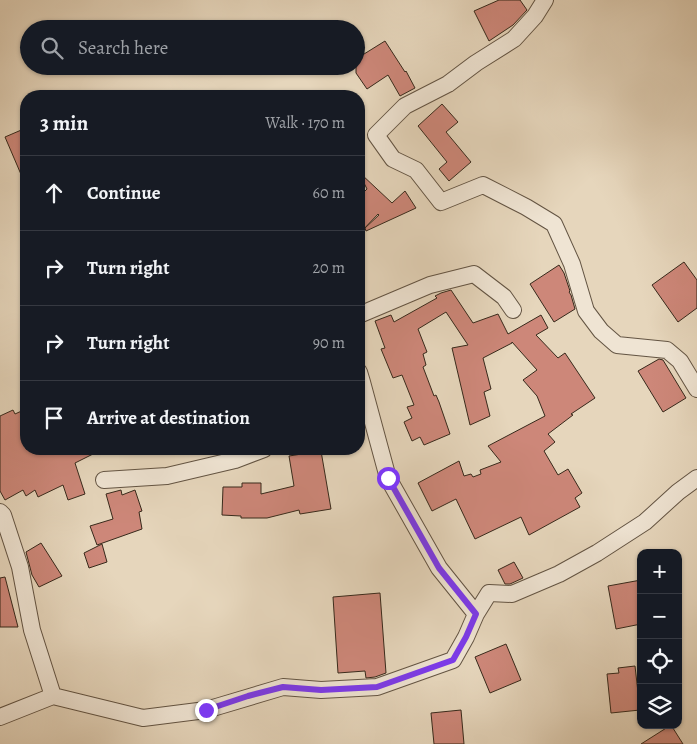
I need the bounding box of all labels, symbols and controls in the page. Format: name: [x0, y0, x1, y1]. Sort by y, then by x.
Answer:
search box: [20, 20, 365, 75]
icon: search: [38, 34, 66, 62]
text: Search here: [78, 35, 168, 61]
text: 3 min: [40, 109, 88, 137]
text: Walk · 170 m: [265, 112, 345, 134]
icon: ahead: [40, 179, 68, 207]
text: Continue: [87, 180, 161, 206]
text: 60 m: [313, 182, 345, 204]
icon: right: [40, 254, 68, 282]
text: Turn right: [87, 255, 169, 281]
text: 20 m: [312, 257, 345, 279]
icon: right: [40, 329, 68, 357]
text: Turn right: [87, 330, 169, 356]
text: 90 m: [313, 332, 345, 354]
icon: arrive: [40, 404, 68, 432]
text: Arrive at destination: [87, 405, 250, 431]
route start: [377, 467, 400, 490]
map controls: [637, 549, 682, 729]
button: +: [637, 549, 682, 594]
button: −: [637, 594, 682, 639]
button: locate: [637, 639, 682, 684]
button: layers: [637, 684, 682, 729]
route end: [195, 699, 218, 722]

